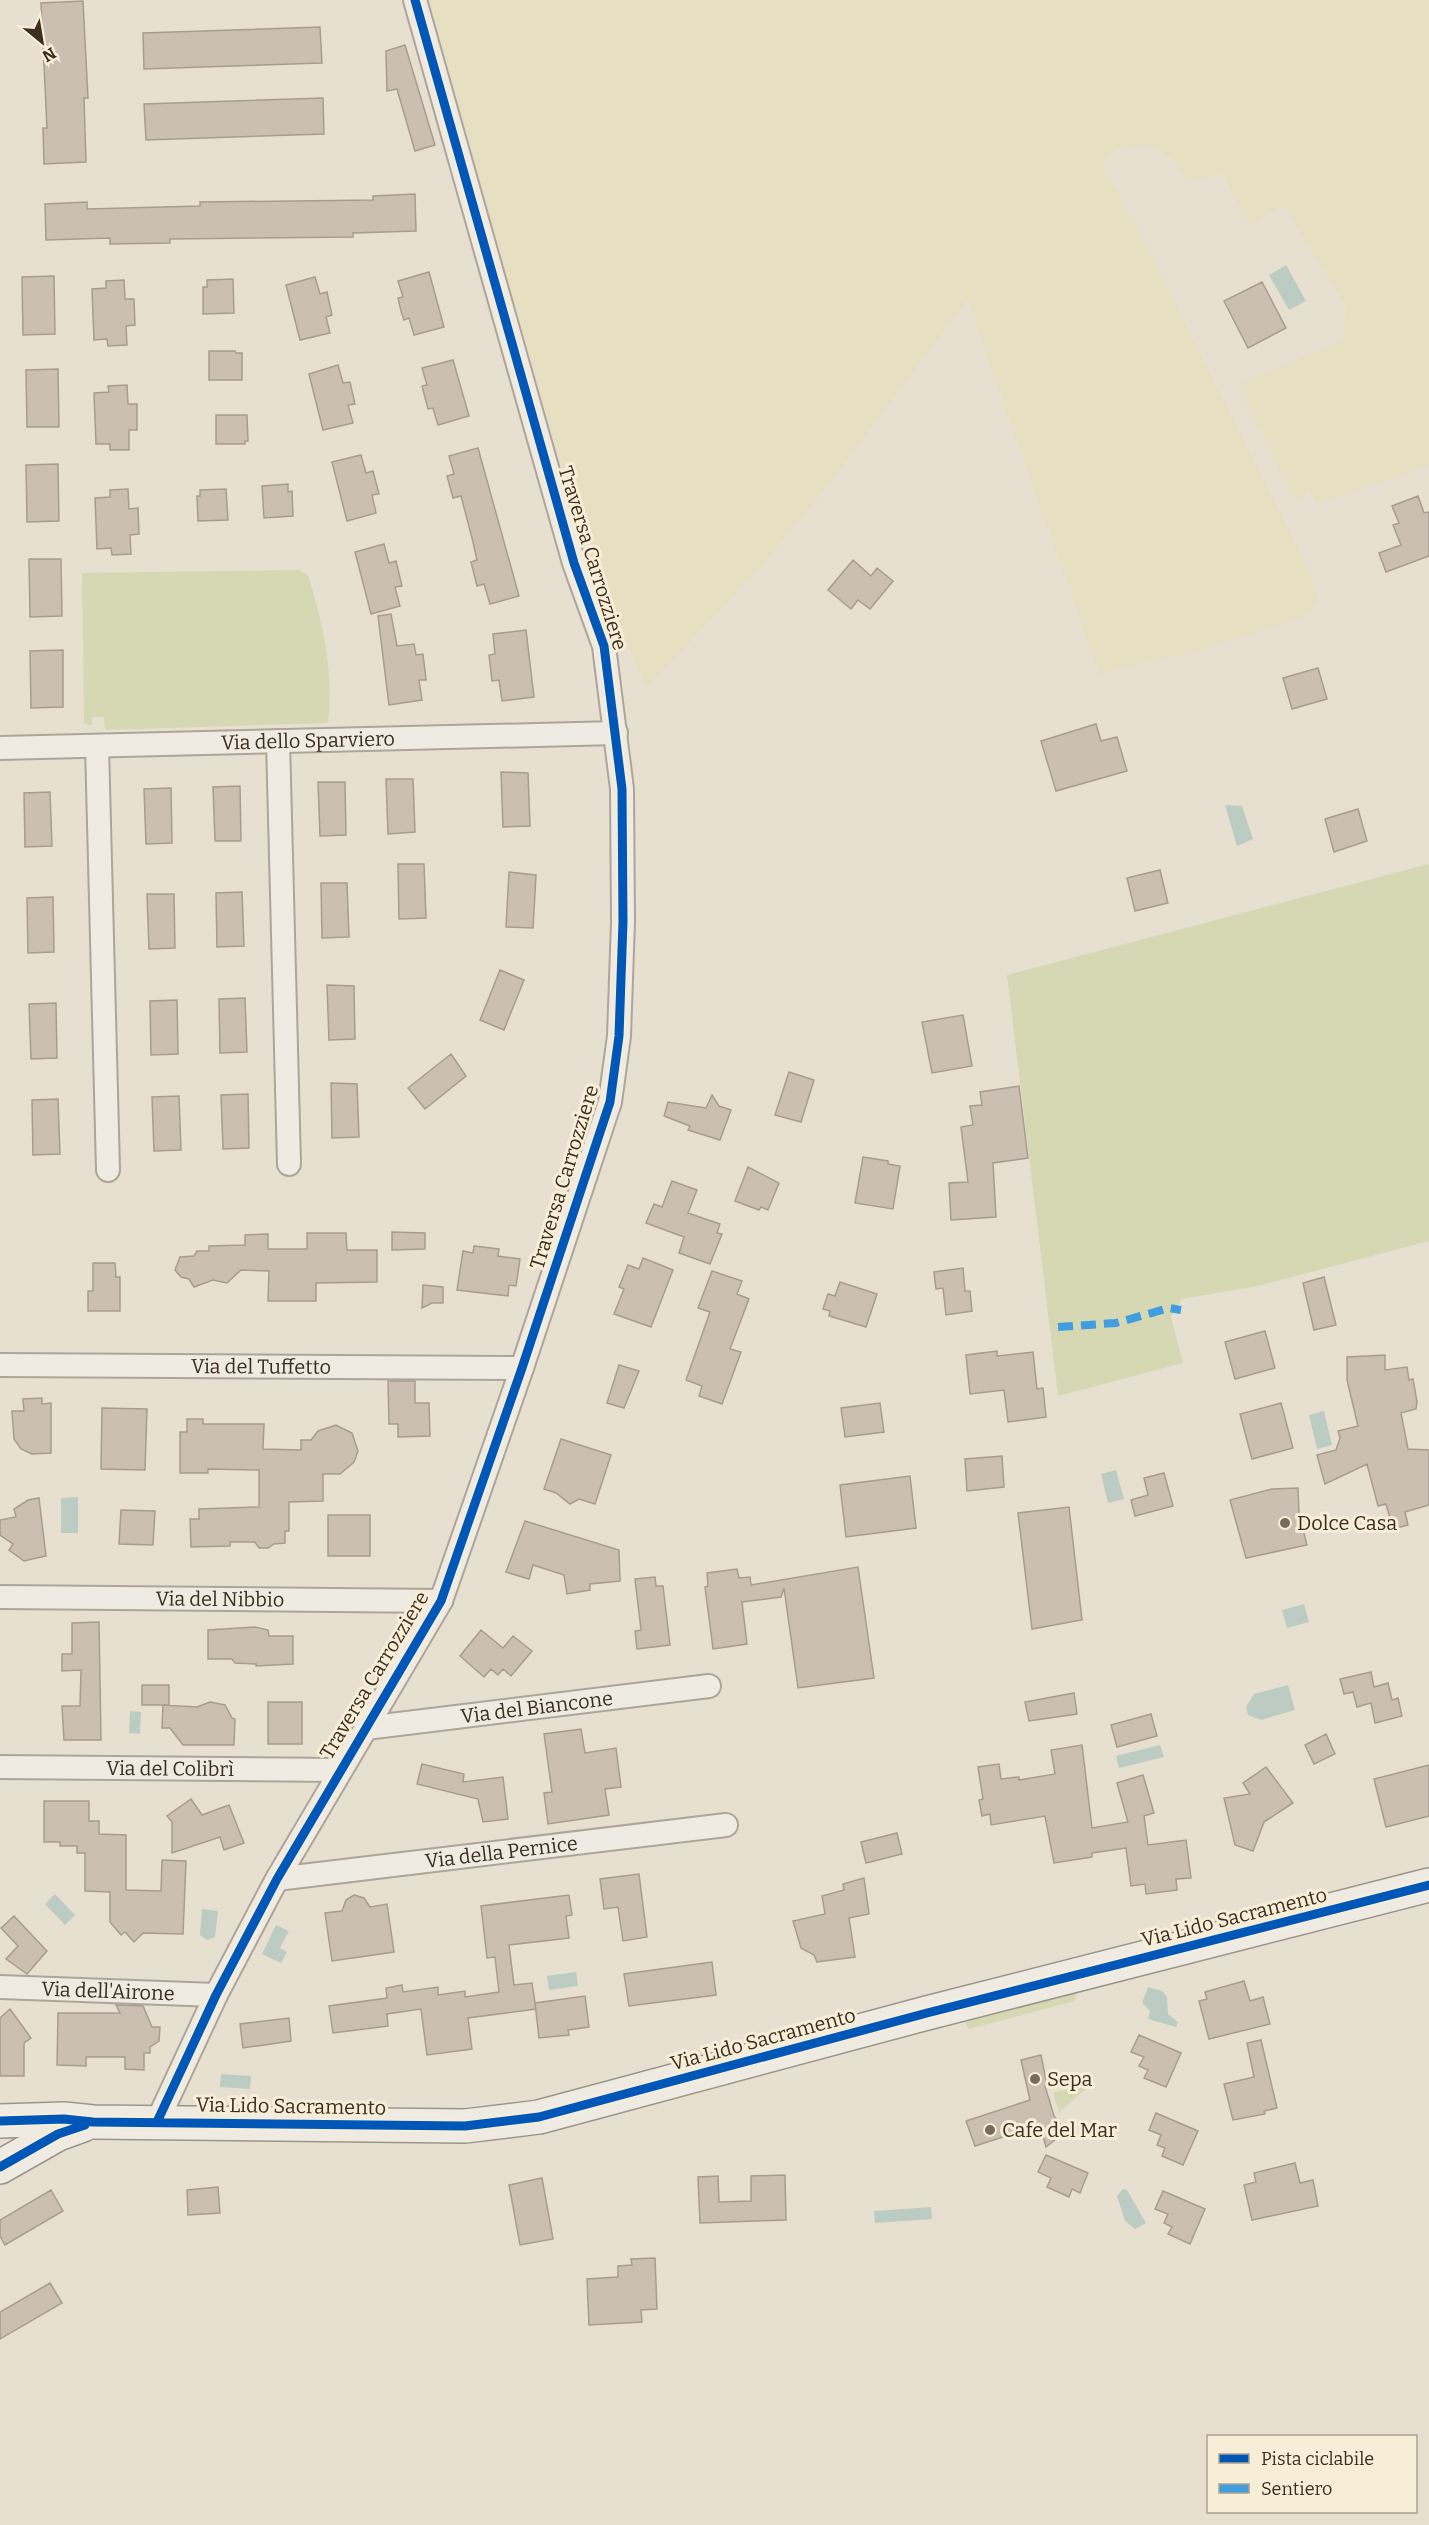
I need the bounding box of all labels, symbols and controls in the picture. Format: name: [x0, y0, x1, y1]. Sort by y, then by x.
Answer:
north arrow: [12, 12, 72, 72]
text: N: [39, 43, 59, 66]
street label: Traversa Carrozziere: [554, 463, 632, 653]
street label: Via dello Sparviero: [221, 726, 395, 755]
street label: Traversa Carrozziere: [525, 1082, 603, 1272]
street label: Via del Tuffetto: [191, 1354, 331, 1379]
place label: Dolce Casa: [1297, 1511, 1397, 1535]
marker: Dolce Casa: [1278, 1516, 1292, 1530]
street label: Via del Nibbio: [156, 1586, 284, 1612]
street label: Traversa Carrozziere: [314, 1587, 434, 1763]
street label: Via del Biancone: [459, 1686, 614, 1728]
street label: Via del Colibrì: [106, 1756, 234, 1781]
street label: Via della Pernice: [424, 1831, 579, 1873]
street label: Via Lido Sacramento: [1139, 1882, 1329, 1952]
street label: Via dell'Airone: [41, 1977, 175, 2005]
street label: Via Lido Sacramento: [668, 2003, 858, 2075]
place label: Sepa: [1047, 2067, 1093, 2091]
marker: Sepa: [1028, 2072, 1042, 2086]
street label: Via Lido Sacramento: [196, 2092, 386, 2120]
place label: Cafe del Mar: [1002, 2118, 1117, 2142]
marker: Cafe del Mar: [983, 2123, 997, 2137]
legend: [1207, 2435, 1417, 2513]
text: Pista ciclabile: [1261, 2448, 1374, 2470]
text: Sentiero: [1261, 2478, 1332, 2500]

